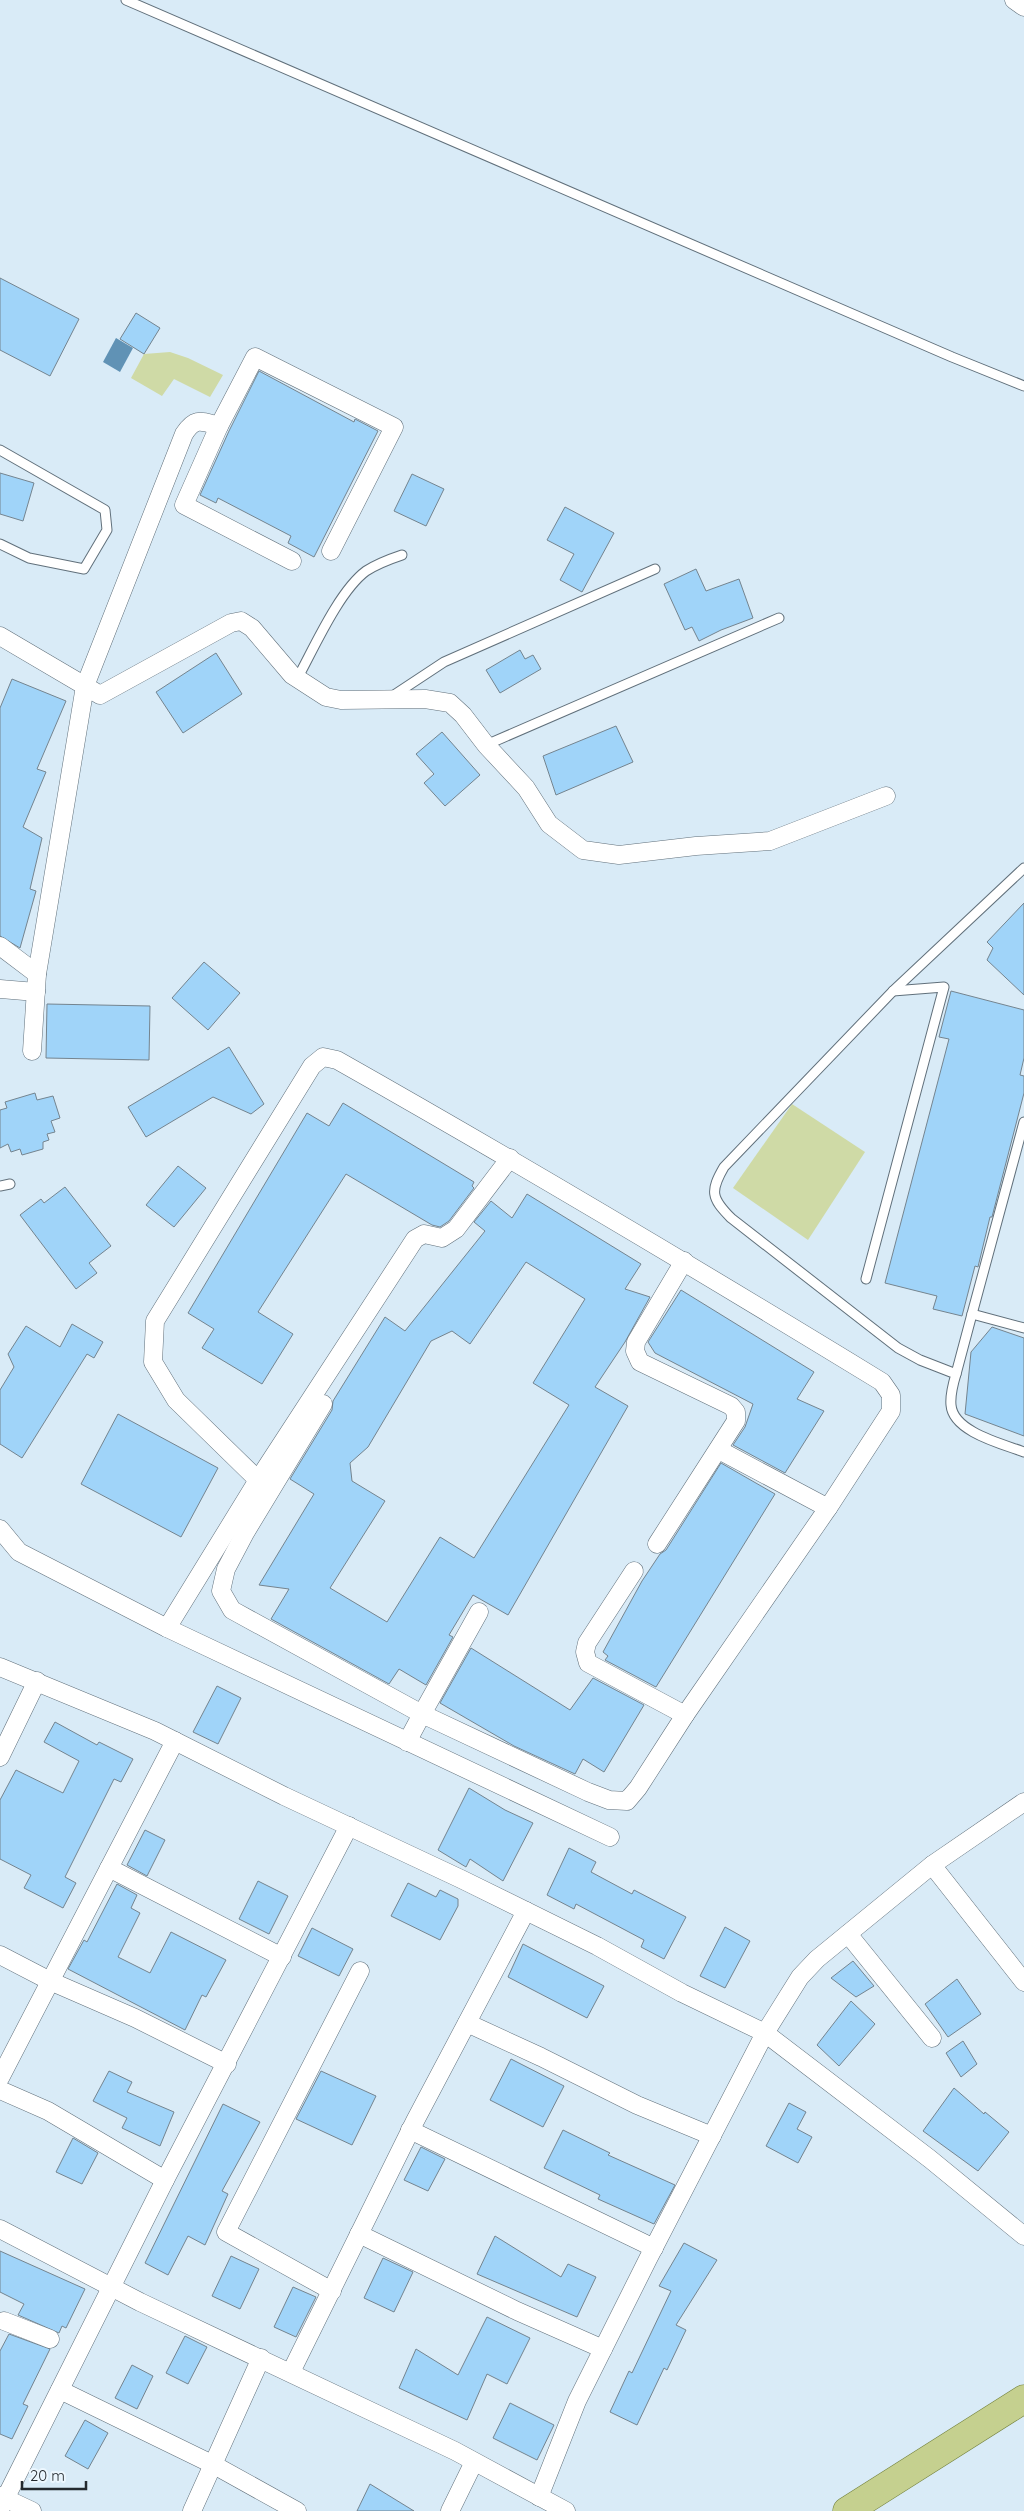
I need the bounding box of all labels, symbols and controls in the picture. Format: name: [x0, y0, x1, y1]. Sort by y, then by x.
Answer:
scale bar: [22, 2458, 86, 2490]
text: 20 m: [30, 2466, 65, 2485]

